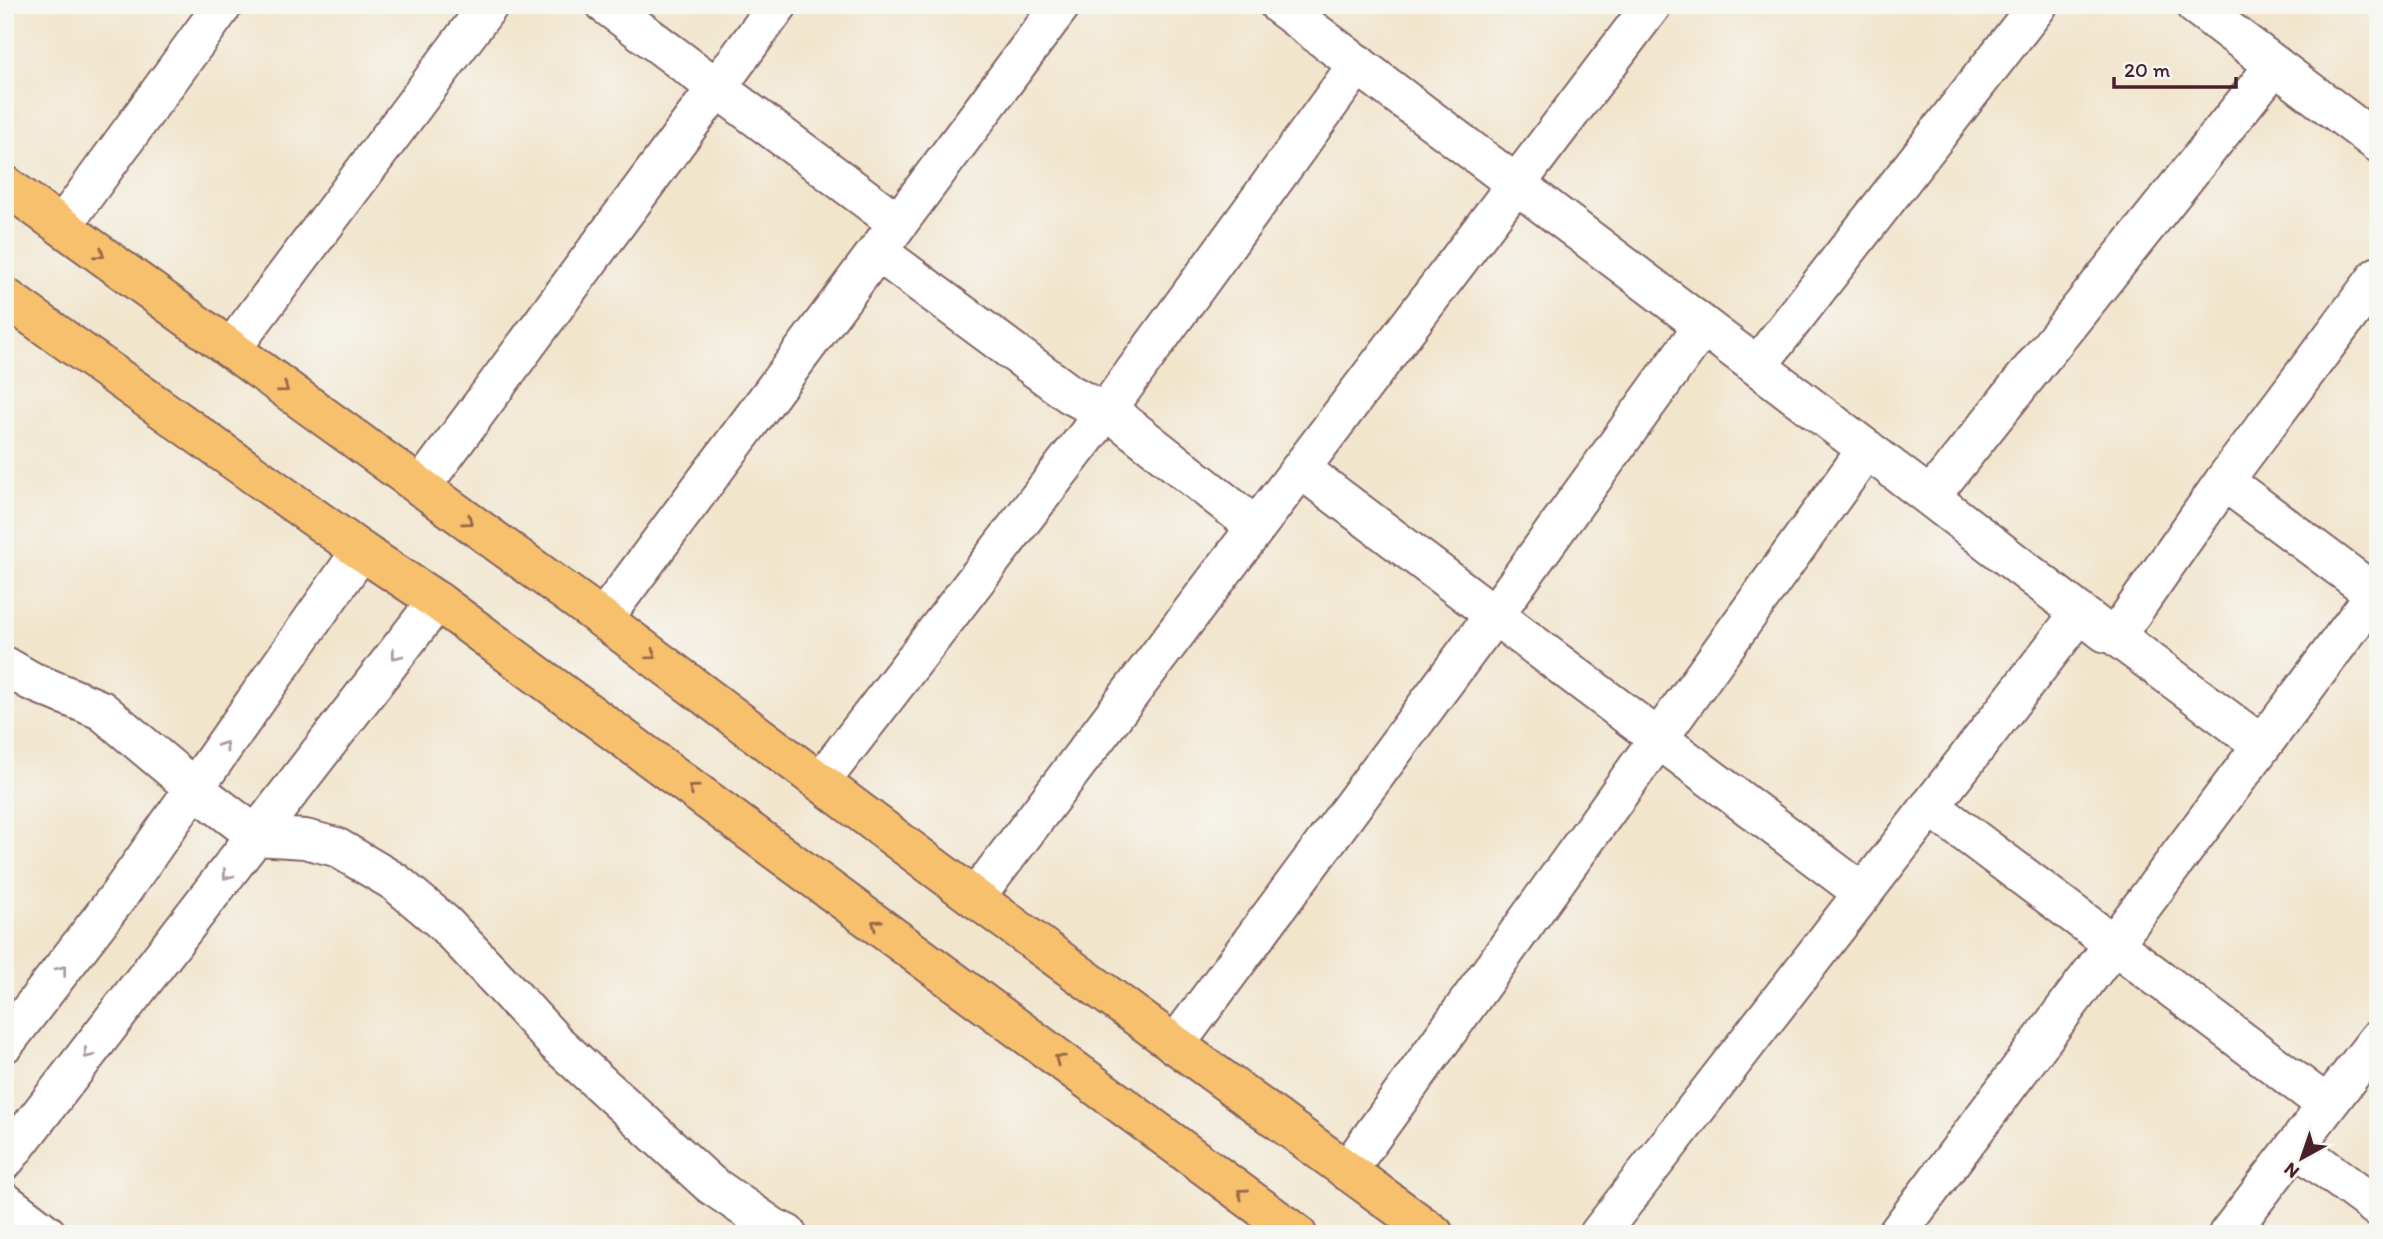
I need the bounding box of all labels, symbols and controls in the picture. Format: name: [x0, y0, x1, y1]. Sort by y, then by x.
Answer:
scale bar: [2114, 46, 2236, 90]
text: 20 m: [2124, 57, 2171, 82]
one-way arrow: [92, 245, 105, 258]
one-way arrow: [276, 379, 289, 392]
one-way arrow: [460, 513, 473, 525]
one-way arrow: [644, 647, 657, 659]
one-way arrow: [391, 648, 404, 660]
one-way arrow: [216, 741, 228, 754]
one-way arrow: [688, 785, 700, 797]
one-way arrow: [223, 867, 236, 879]
one-way arrow: [871, 920, 884, 932]
one-way arrow: [53, 965, 66, 978]
one-way arrow: [83, 1047, 96, 1059]
one-way arrow: [1054, 1054, 1067, 1067]
north arrow: [2268, 1124, 2338, 1194]
text: N: [2279, 1158, 2304, 1184]
one-way arrow: [1238, 1189, 1250, 1202]

